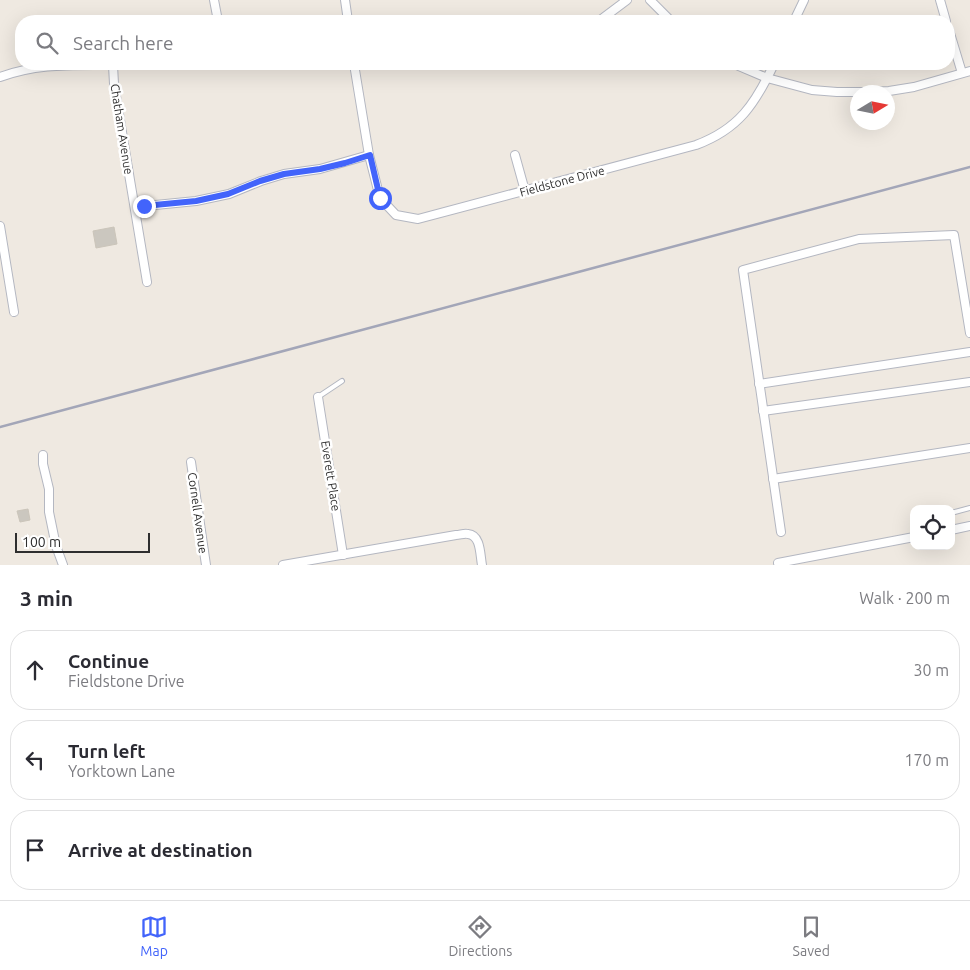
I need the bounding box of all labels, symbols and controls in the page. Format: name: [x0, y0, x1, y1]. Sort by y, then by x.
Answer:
search box: [15, 15, 955, 70]
icon: search: [33, 29, 61, 57]
text: Search here: [73, 32, 173, 54]
street label: Chatham Avenue: [108, 83, 136, 175]
north arrow: [850, 85, 895, 130]
street label: Fieldstone Drive: [518, 163, 606, 199]
route start: [369, 187, 392, 210]
route end: [133, 195, 156, 218]
street label: Everett Place: [319, 440, 343, 512]
street label: Cornell Avenue: [186, 472, 210, 554]
map controls: [910, 505, 955, 550]
button: locate: [910, 505, 955, 550]
scale bar: [15, 530, 150, 553]
text: 100 m: [22, 534, 61, 550]
text: 3 min: [20, 586, 73, 610]
text: Walk · 200 m: [859, 589, 950, 607]
text: Continue: [68, 650, 149, 672]
icon: ahead: [21, 656, 49, 684]
text: 30 m: [913, 661, 949, 679]
text: Fieldstone Drive: [68, 672, 185, 690]
text: Turn left: [68, 740, 146, 762]
icon: left: [21, 746, 49, 774]
text: 170 m: [904, 751, 949, 769]
text: Yorktown Lane: [68, 762, 175, 780]
icon: arrive: [21, 836, 49, 864]
text: Arrive at destination: [68, 839, 253, 861]
tab: Map: [140, 913, 168, 959]
tab: Directions: [448, 913, 512, 959]
tab: Saved: [793, 913, 830, 959]

